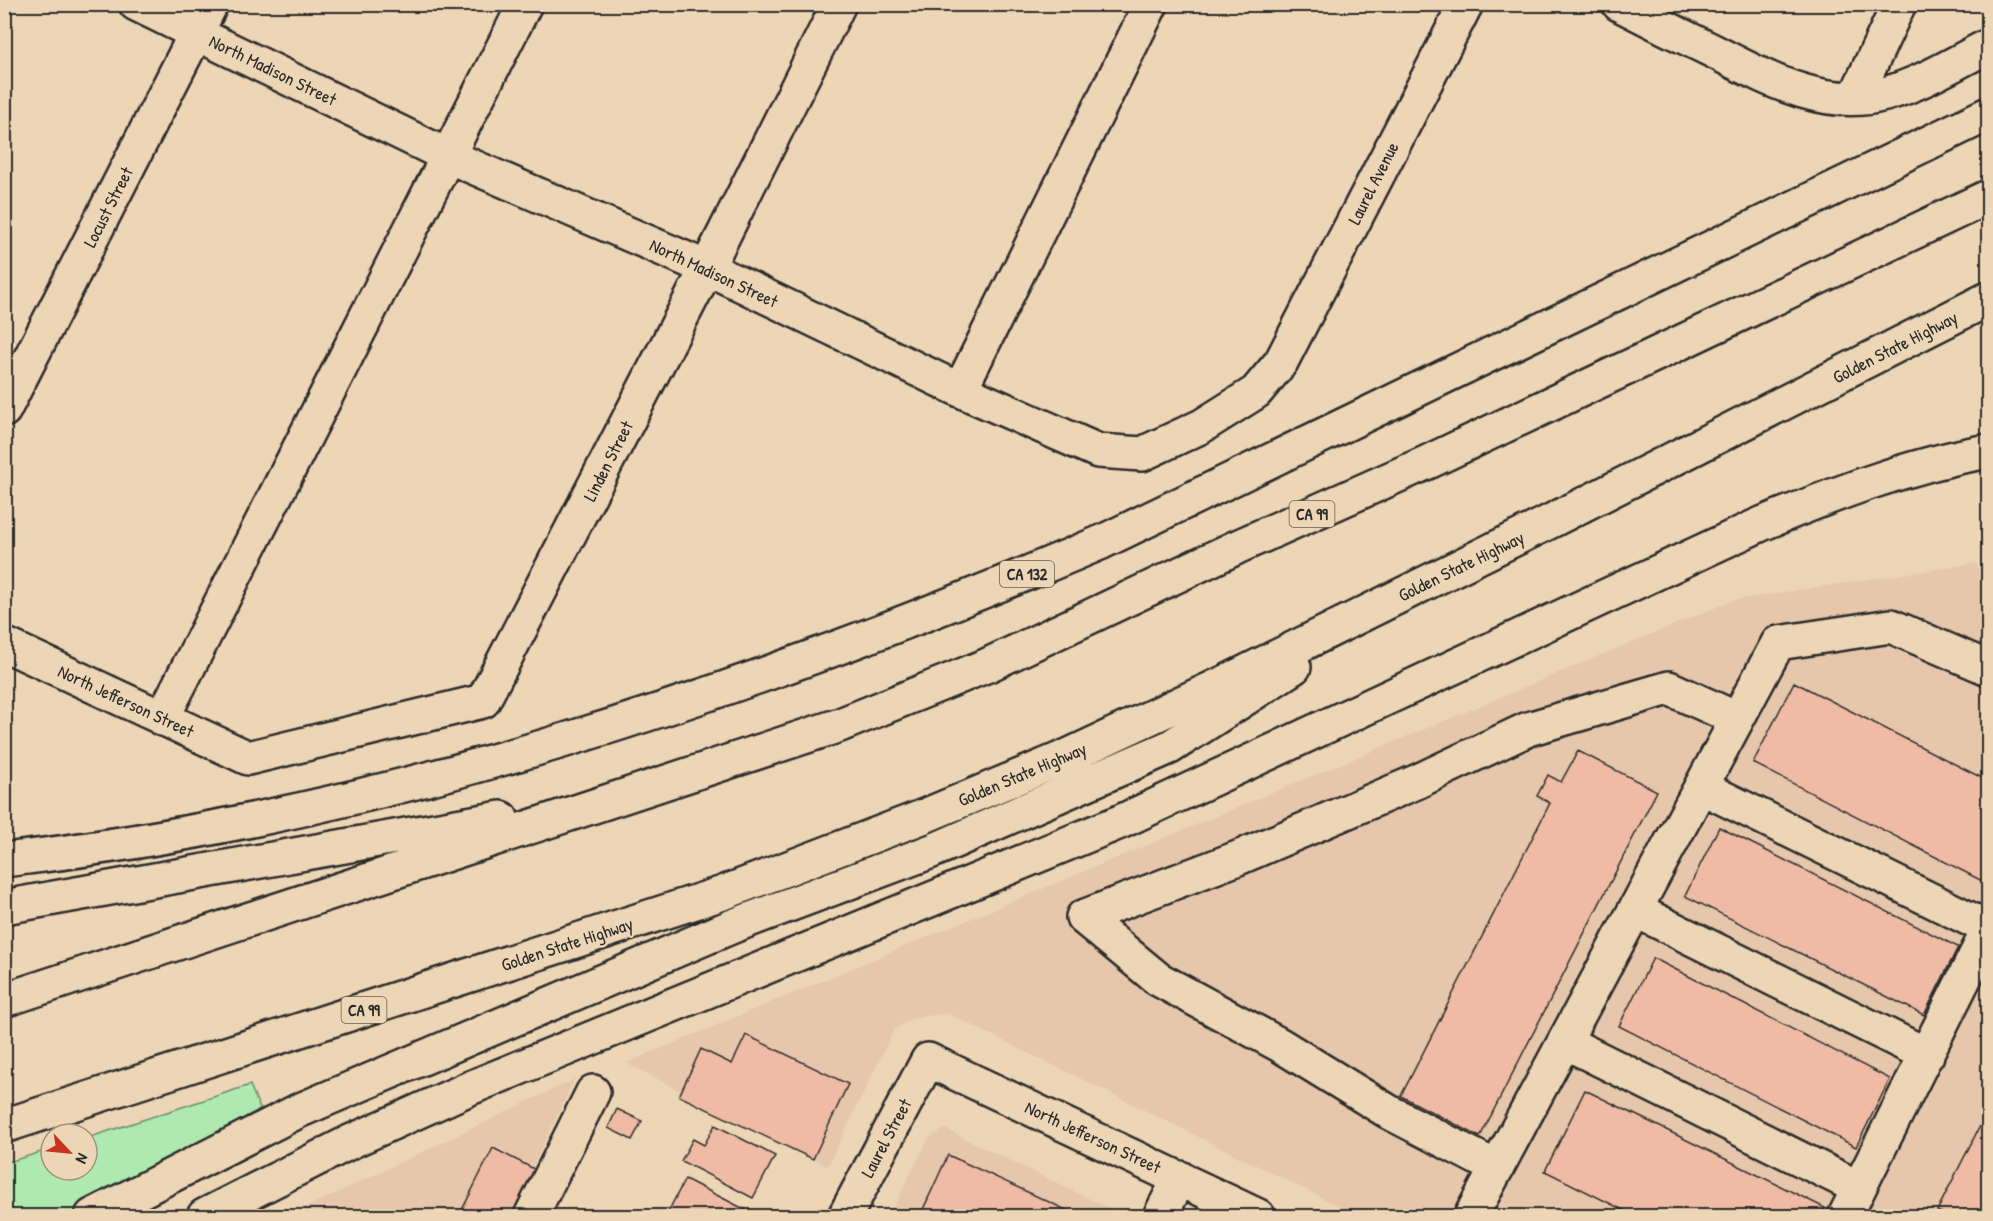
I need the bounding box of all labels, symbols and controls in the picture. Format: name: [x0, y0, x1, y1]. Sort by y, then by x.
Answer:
street label: North Madison Street: [205, 28, 342, 112]
street label: Laurel Avenue: [1342, 137, 1404, 229]
street label: Locust Street: [77, 162, 139, 252]
street label: North Madison Street: [646, 232, 783, 314]
street label: Golden State Highway: [1828, 305, 1962, 389]
street label: Linden Street: [577, 416, 639, 506]
road number: CA 99: [1290, 501, 1334, 527]
street label: Golden State Highway: [1394, 525, 1528, 607]
road number: CA 132: [1000, 561, 1054, 587]
street label: North Jefferson Street: [54, 659, 199, 744]
street label: Golden State Highway: [954, 736, 1090, 812]
street label: Golden State Highway: [498, 911, 636, 977]
road number: CA 99: [342, 997, 386, 1023]
street label: Laurel Street: [855, 1094, 918, 1182]
street label: North Jefferson Street: [1021, 1095, 1166, 1180]
north arrow: [39, 1122, 99, 1182]
text: N: [71, 1150, 94, 1168]

